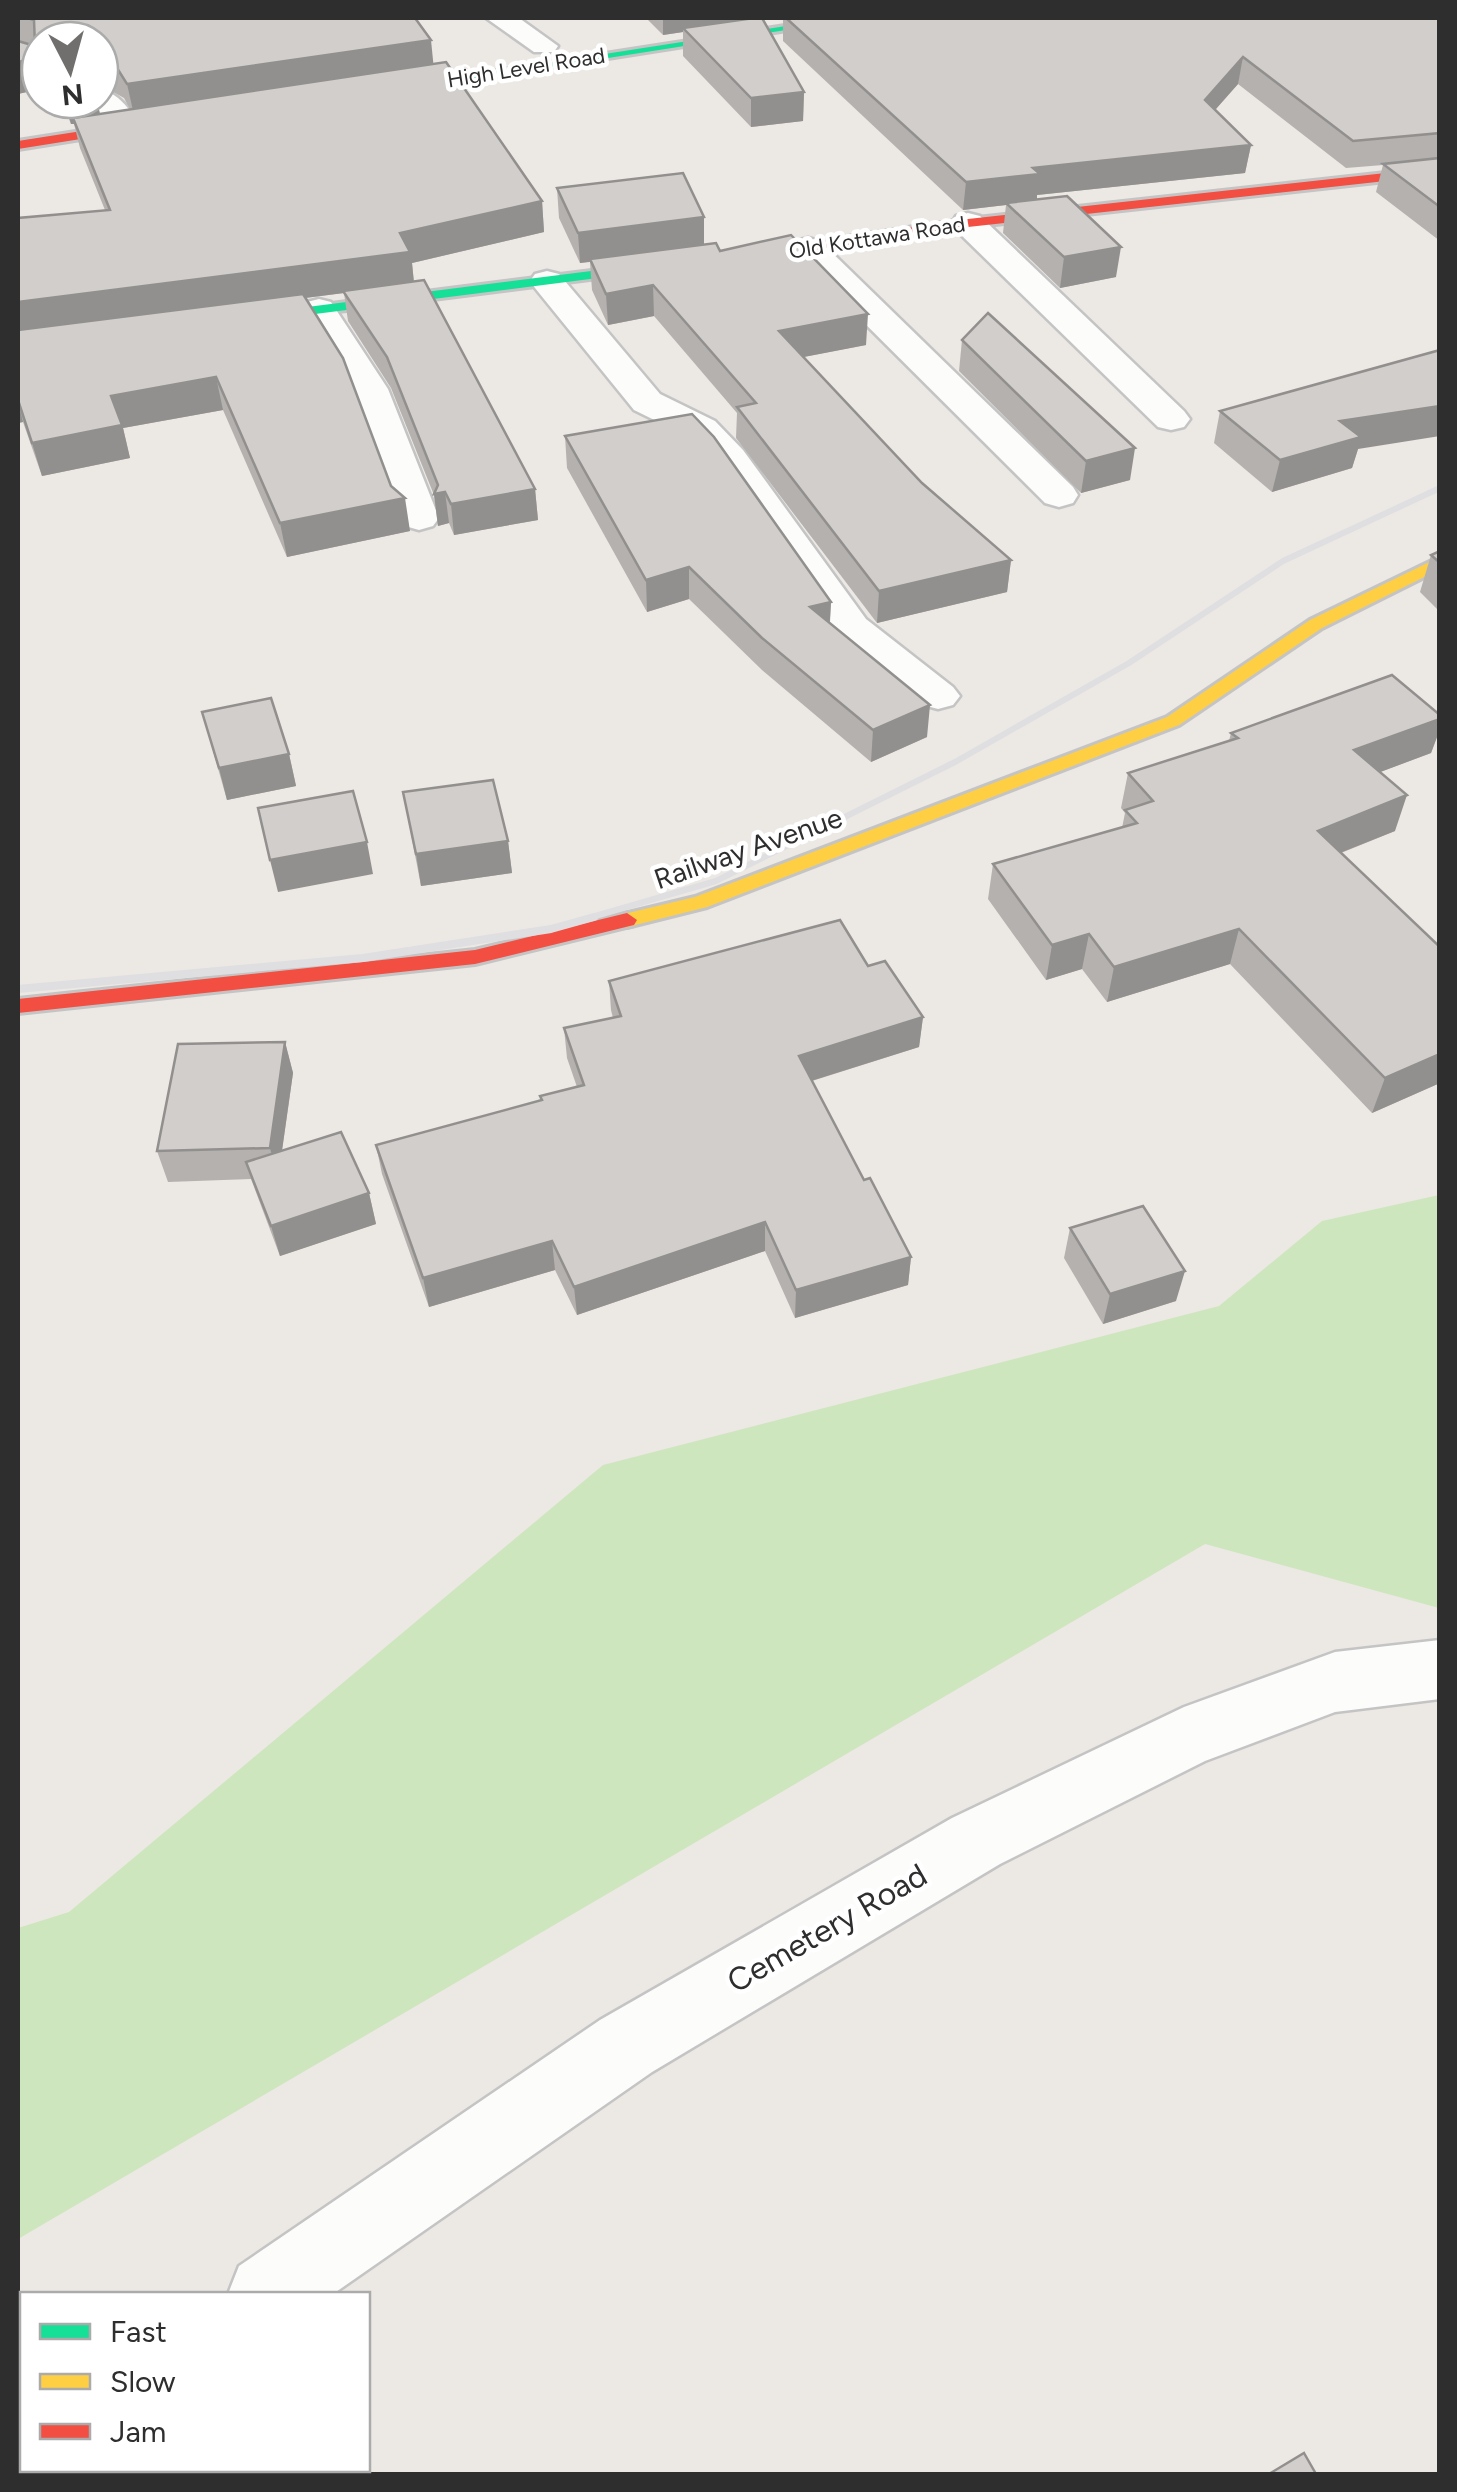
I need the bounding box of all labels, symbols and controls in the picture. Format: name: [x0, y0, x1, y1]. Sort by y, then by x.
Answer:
north arrow: [20, 20, 120, 120]
street label: High Level Road: [445, 42, 607, 93]
text: N: [60, 77, 85, 113]
street label: Old Kottawa Road: [787, 210, 967, 265]
street label: Railway Avenue: [650, 800, 846, 896]
street label: Cemetery Road: [721, 1856, 933, 2000]
legend: [20, 2292, 370, 2472]
text: Fast: [110, 2313, 167, 2350]
text: Slow: [110, 2363, 176, 2400]
text: Jam: [110, 2413, 166, 2450]

